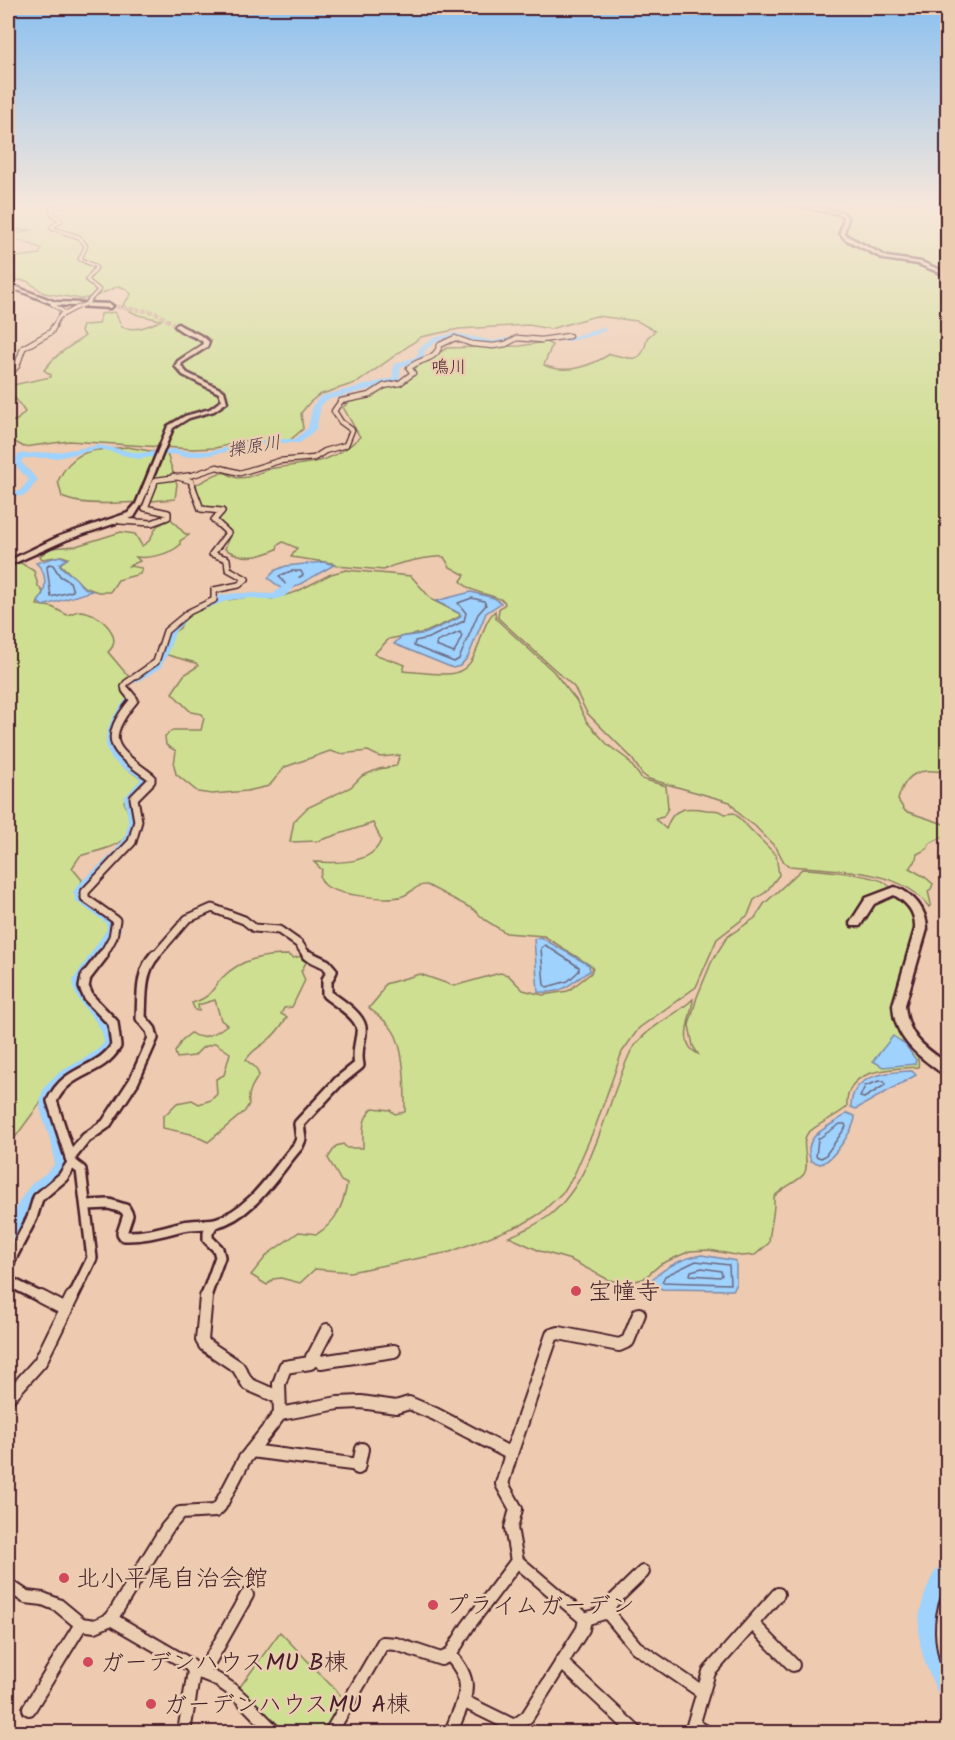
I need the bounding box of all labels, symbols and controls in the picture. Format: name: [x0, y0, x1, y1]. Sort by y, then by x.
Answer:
district label: 鳴川: [431, 354, 467, 383]
water label: 擽原川: [225, 429, 283, 466]
place label: 宝幢寺: [588, 1273, 660, 1312]
marker: 宝幢寺: [569, 1284, 583, 1298]
place label: 北小平尾自治会館: [76, 1560, 268, 1599]
marker: 北小平尾自治会館: [57, 1571, 71, 1585]
place label: プライムガーデン: [445, 1587, 635, 1626]
marker: プライムガーデン: [426, 1598, 440, 1612]
place label: ガーデンハウスMU B棟: [100, 1644, 348, 1683]
marker: ガーデンハウスMU B棟: [81, 1655, 95, 1669]
place label: ガーデンハウスMU A棟: [163, 1686, 410, 1725]
marker: ガーデンハウスMU A棟: [144, 1697, 158, 1711]

